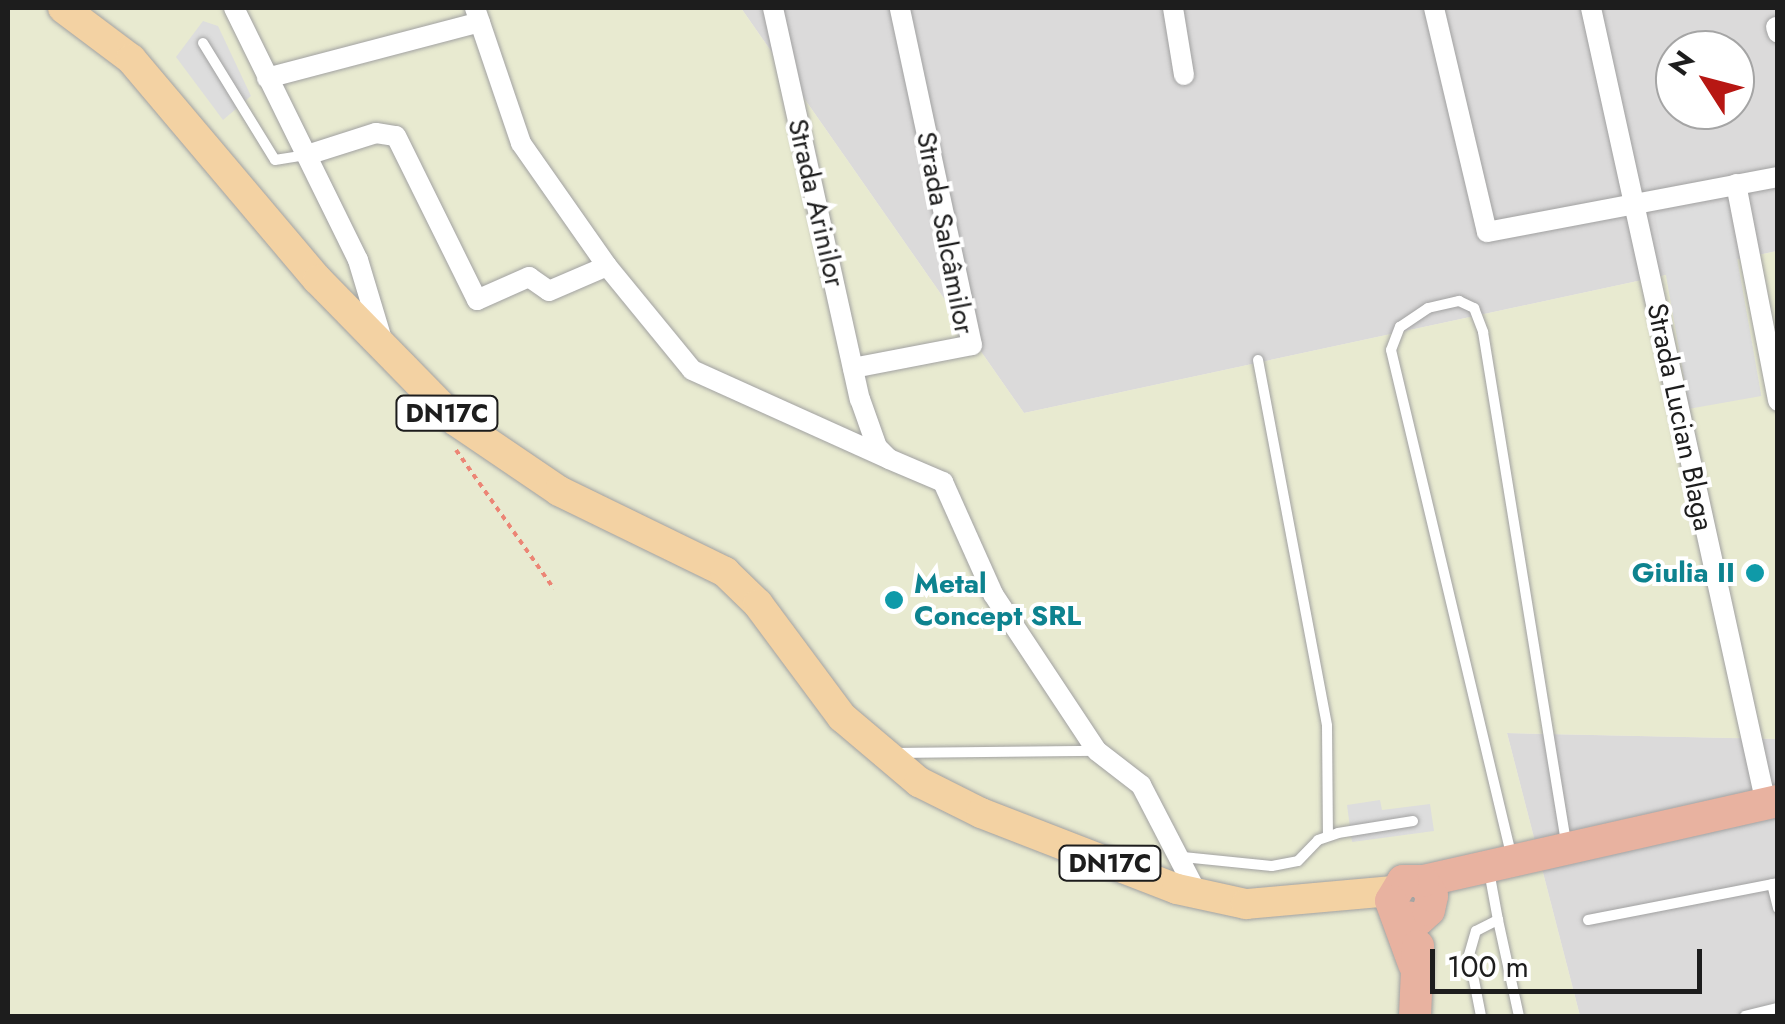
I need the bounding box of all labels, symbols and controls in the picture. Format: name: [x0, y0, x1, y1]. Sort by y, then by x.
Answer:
north arrow: [1655, 30, 1755, 130]
text: N: [1659, 42, 1705, 84]
street label: Strada Arinilor: [780, 116, 852, 290]
street label: Strada Salcâmilor: [909, 129, 981, 337]
street label: Strada Lucian Blaga: [1639, 300, 1721, 534]
road number: DN17C: [394, 393, 500, 433]
place label: Giulia II: [1632, 556, 1735, 590]
marker: Giulia II: [1744, 562, 1766, 584]
place label: Metal Concept SRL: [914, 567, 1081, 633]
marker: Metal Concept SRL: [883, 589, 905, 611]
road number: DN17C: [1058, 843, 1162, 883]
scale bar: [1435, 929, 1708, 991]
text: 100 m: [1447, 945, 1529, 988]

